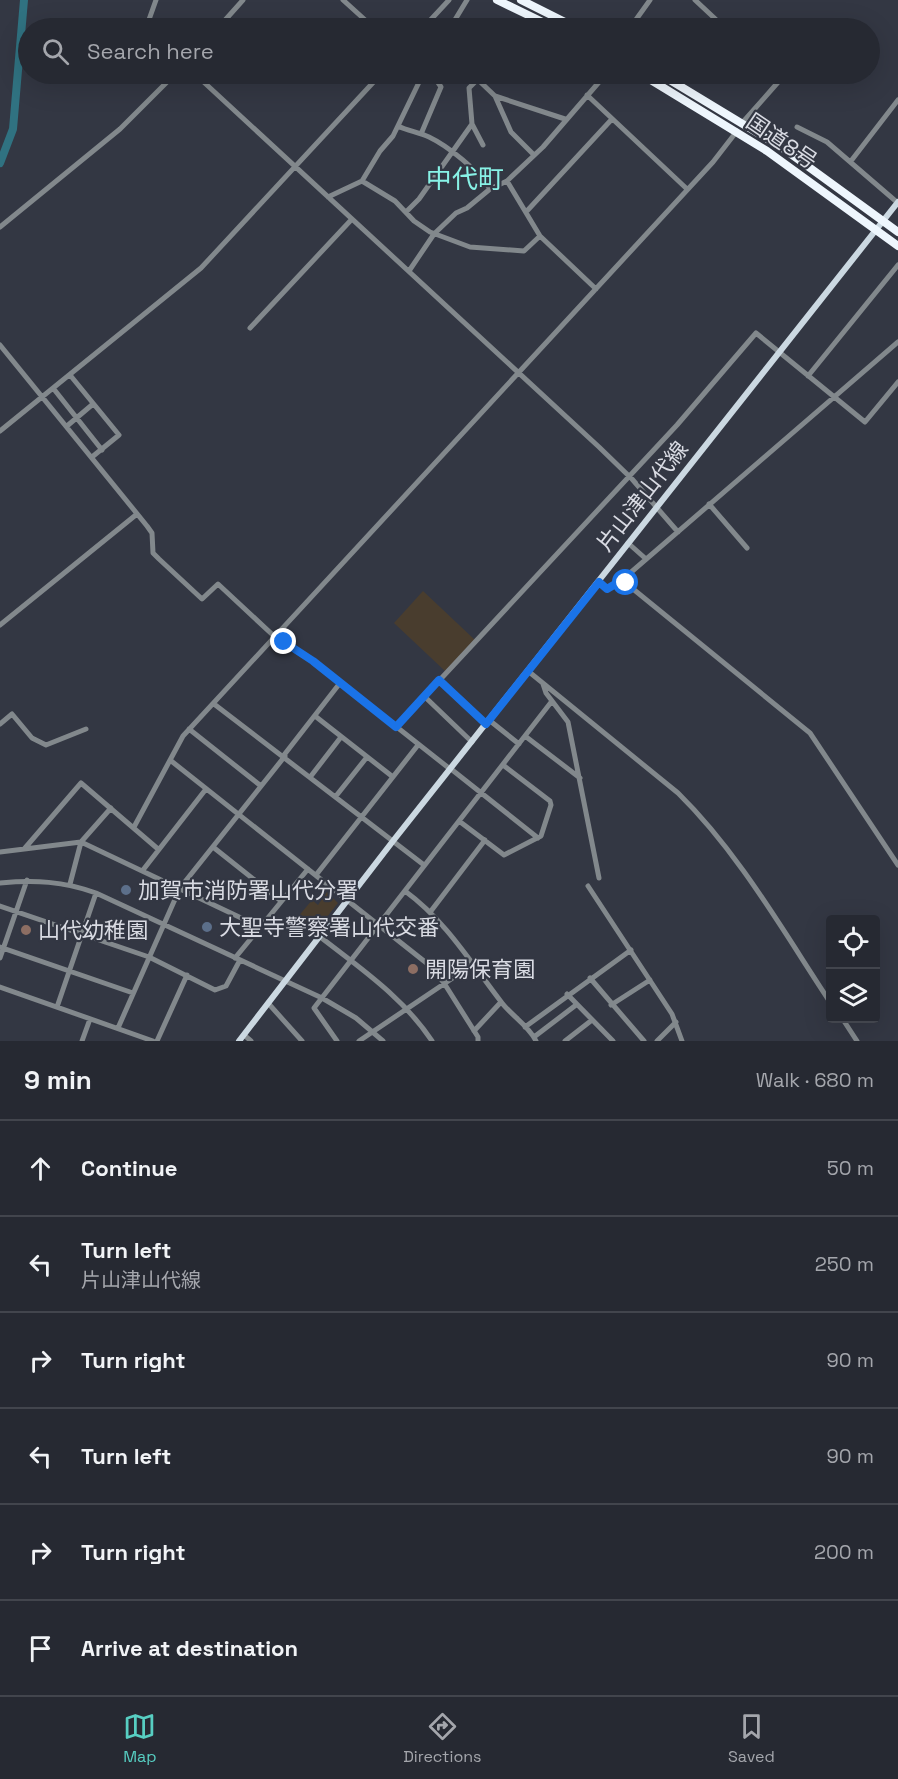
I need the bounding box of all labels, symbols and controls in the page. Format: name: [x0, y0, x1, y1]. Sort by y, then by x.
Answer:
search box: [18, 18, 880, 84]
icon: search: [39, 35, 72, 68]
text: Search here: [87, 37, 214, 65]
street label: 国道8号: [741, 107, 823, 175]
district label: 中代町: [426, 162, 504, 196]
street label: 片山津山代線: [590, 435, 694, 557]
route start: [612, 569, 638, 595]
route end: [270, 628, 296, 654]
place label: 加賀市消防署山代分署: [138, 876, 358, 904]
marker: 加賀市消防署山代分署: [119, 883, 133, 897]
place label: 大聖寺警察署山代交番: [219, 913, 439, 941]
map controls: [826, 915, 880, 1023]
button: locate: [826, 915, 880, 969]
place label: 山代幼稚園: [38, 916, 148, 944]
marker: 大聖寺警察署山代交番: [200, 920, 214, 934]
marker: 山代幼稚園: [19, 923, 33, 937]
place label: 開陽保育園: [425, 955, 535, 983]
marker: 開陽保育園: [406, 962, 420, 976]
button: layers: [826, 969, 880, 1023]
text: 9 min: [24, 1063, 92, 1097]
text: Walk · 680 m: [756, 1067, 874, 1093]
icon: ahead: [24, 1152, 57, 1185]
text: Continue: [81, 1154, 177, 1182]
text: 50 m: [827, 1155, 874, 1181]
text: Turn left: [81, 1236, 171, 1264]
icon: left: [24, 1248, 57, 1281]
text: 250 m: [815, 1251, 874, 1277]
text: 片山津山代線: [81, 1267, 201, 1293]
icon: right: [24, 1344, 57, 1377]
text: Turn right: [81, 1346, 186, 1374]
text: 90 m: [827, 1347, 874, 1373]
icon: left: [24, 1440, 57, 1473]
text: Turn left: [81, 1442, 171, 1470]
text: 90 m: [827, 1443, 874, 1469]
icon: right: [24, 1536, 57, 1569]
text: Turn right: [81, 1538, 186, 1566]
text: 200 m: [814, 1539, 874, 1565]
icon: arrive: [24, 1632, 57, 1665]
text: Arrive at destination: [81, 1634, 298, 1662]
tab: Map: [123, 1710, 157, 1767]
tab: Directions: [403, 1710, 482, 1767]
tab: Saved: [728, 1710, 775, 1767]

